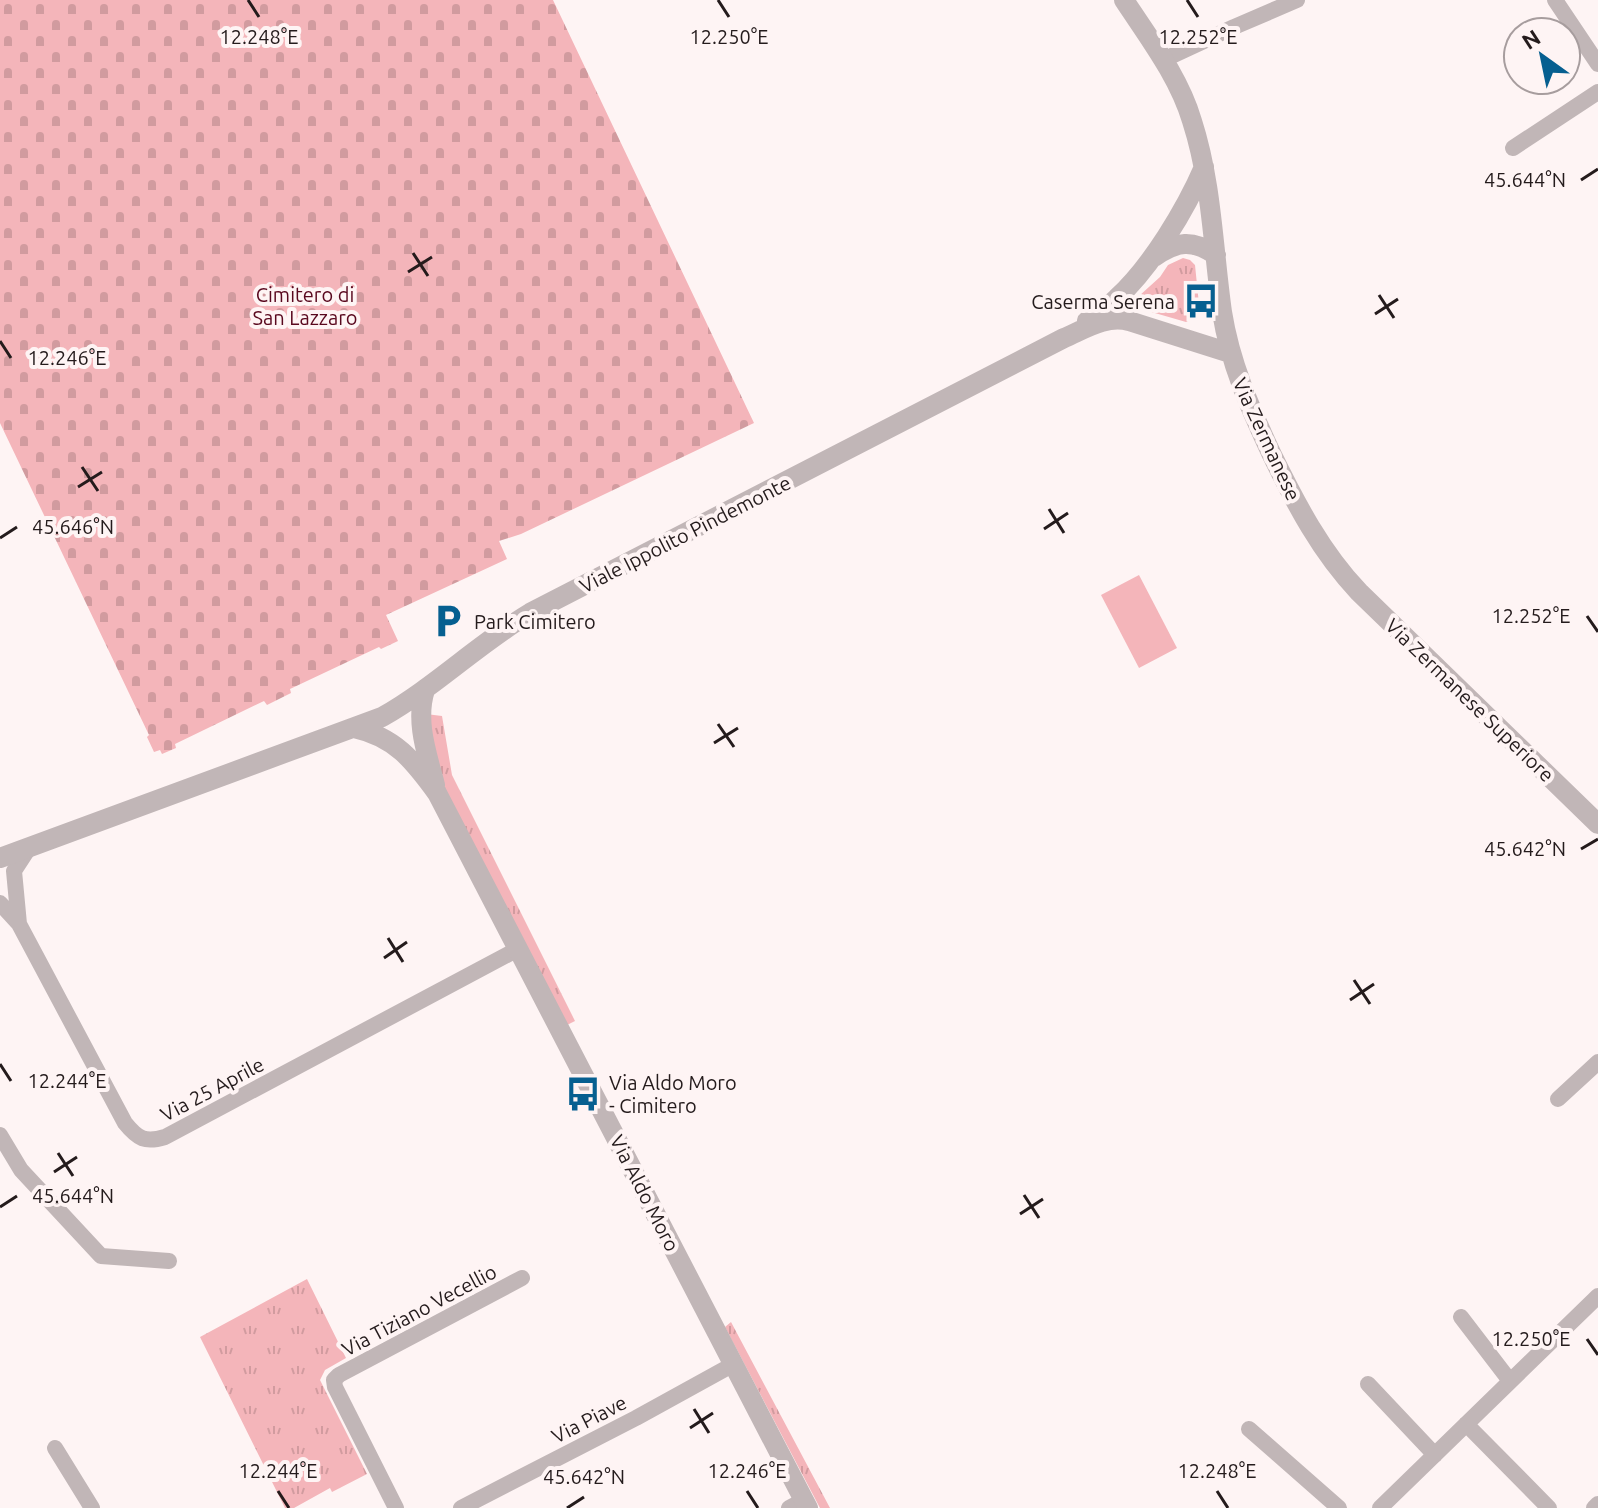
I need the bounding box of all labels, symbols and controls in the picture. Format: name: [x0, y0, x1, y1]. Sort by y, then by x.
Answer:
north arrow: [1502, 16, 1582, 96]
text: N: [1517, 24, 1545, 54]
text: 12.248°E: [220, 25, 299, 48]
text: 12.250°E: [690, 25, 769, 48]
text: 12.252°E: [1159, 25, 1238, 48]
text: 45.644°N: [1484, 168, 1566, 191]
bus stop icon: Caserma Serena: [1182, 282, 1220, 320]
park label: Cimitero di San Lazzaro: [252, 283, 358, 329]
place label: Caserma Serena: [1031, 290, 1175, 313]
text: 12.246°E: [28, 346, 107, 369]
street label: Via Zermanese: [1229, 374, 1305, 504]
street label: Viale Ippolito Pindemonte: [576, 471, 794, 597]
text: 45.646°N: [32, 515, 114, 538]
parking icon: Park Cimitero: [429, 602, 467, 640]
text: 12.252°E: [1492, 604, 1571, 627]
place label: Park Cimitero: [474, 610, 596, 633]
street label: Via Zermanese Superiore: [1381, 614, 1559, 786]
text: 45.642°N: [1484, 837, 1566, 860]
street label: Via 25 Aprile: [156, 1052, 268, 1126]
text: 12.244°E: [28, 1069, 107, 1092]
place label: Via Aldo Moro - Cimitero: [609, 1071, 737, 1117]
bus stop icon: Via Aldo Moro - Cimitero: [564, 1075, 602, 1113]
street label: Via Aldo Moro: [606, 1131, 684, 1255]
text: 45.644°N: [32, 1184, 114, 1207]
street label: Via Tiziano Vecellio: [338, 1260, 500, 1360]
text: 12.250°E: [1492, 1327, 1571, 1350]
street label: Via Piave: [548, 1390, 630, 1448]
text: 12.244°E: [239, 1459, 318, 1482]
text: 12.246°E: [708, 1459, 787, 1482]
text: 12.248°E: [1178, 1459, 1257, 1482]
text: 45.642°N: [543, 1465, 625, 1488]

